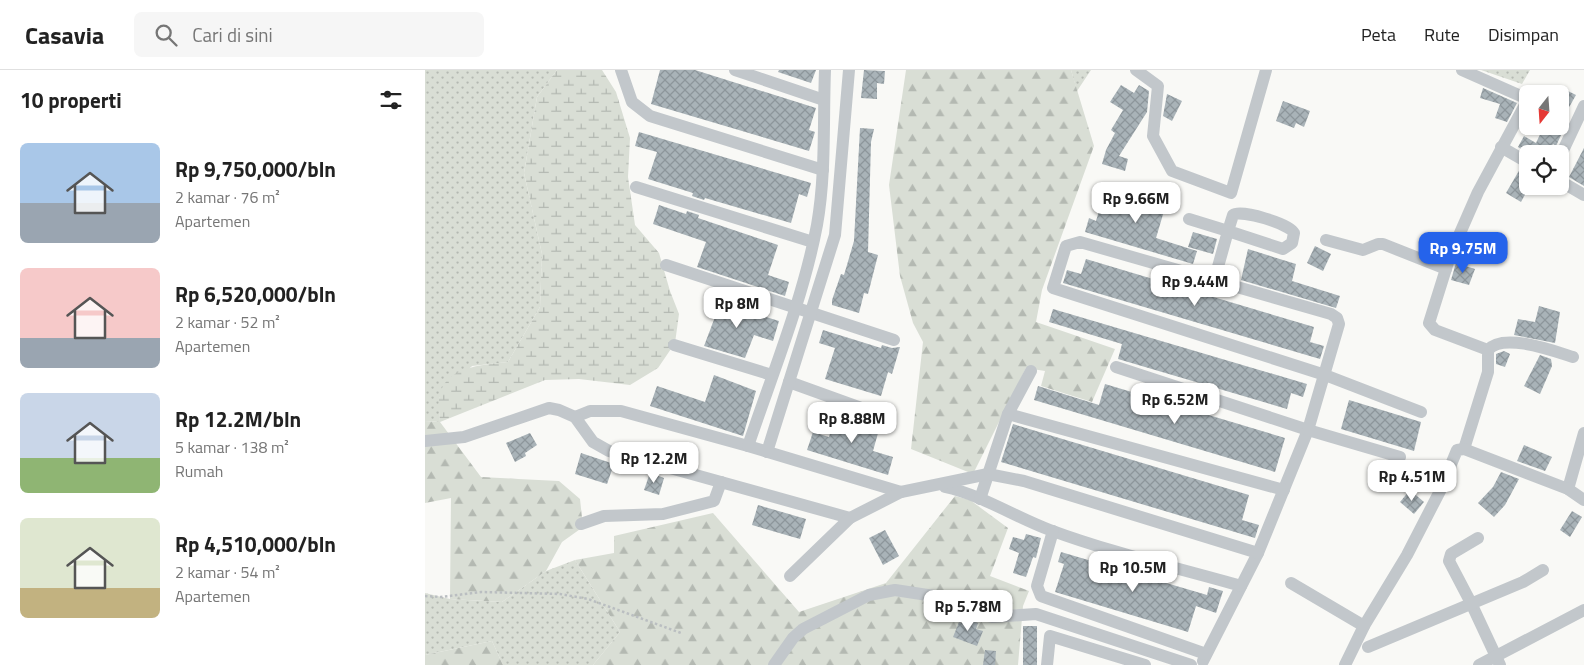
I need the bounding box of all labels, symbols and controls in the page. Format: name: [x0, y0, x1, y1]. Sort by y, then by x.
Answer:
search box: [134, 12, 484, 57]
text: Casavia: [25, 17, 104, 53]
text: Cari di sini: [192, 20, 273, 49]
icon: search: [152, 21, 180, 49]
text: Peta: [1361, 21, 1396, 48]
text: Rute: [1424, 21, 1460, 48]
text: Disimpan: [1488, 21, 1559, 48]
text: 10 properti: [20, 84, 122, 116]
north arrow: [1519, 85, 1569, 135]
map controls: [1519, 85, 1569, 195]
icon: filters: [377, 86, 405, 114]
button: locate: [1519, 145, 1569, 195]
text: Rp 9,750,000/bln: [175, 153, 336, 185]
icon: home: [60, 163, 120, 223]
pin: Rp 9.66M: [1084, 182, 1188, 224]
text: 2 kamar · 76 m²: [175, 185, 280, 209]
text: Rp 9.66M: [1103, 186, 1169, 210]
text: Apartemen: [175, 209, 250, 233]
pin: Rp 9.75M: [1411, 232, 1515, 274]
text: Rp 9.75M: [1430, 236, 1496, 260]
pin: Rp 9.44M: [1143, 264, 1247, 307]
text: Rp 9.44M: [1162, 269, 1228, 293]
text: Rp 6,520,000/bln: [175, 278, 336, 310]
pin: Rp 8M: [702, 286, 772, 329]
icon: home: [60, 288, 120, 348]
text: Rp 8M: [715, 291, 759, 315]
text: 2 kamar · 52 m²: [175, 310, 280, 334]
text: Apartemen: [175, 334, 250, 358]
pin: Rp 6.52M: [1123, 382, 1227, 425]
text: Rp 6.52M: [1142, 387, 1208, 411]
pin: Rp 8.88M: [800, 402, 904, 444]
text: Rp 12.2M/bln: [175, 403, 301, 435]
text: Rp 8.88M: [819, 406, 885, 430]
icon: home: [60, 413, 120, 473]
text: 5 kamar · 138 m²: [175, 435, 289, 459]
pin: Rp 12.2M: [602, 442, 706, 484]
text: Rp 12.2M: [621, 446, 687, 470]
text: Rumah: [175, 459, 223, 483]
pin: Rp 4.51M: [1360, 460, 1464, 502]
text: Rp 4.51M: [1379, 464, 1445, 488]
text: Rp 4,510,000/bln: [175, 528, 336, 560]
icon: home: [60, 538, 120, 598]
pin: Rp 10.5M: [1081, 550, 1185, 593]
text: Rp 10.5M: [1100, 555, 1166, 579]
text: 2 kamar · 54 m²: [175, 560, 280, 584]
text: Apartemen: [175, 584, 250, 608]
pin: Rp 5.78M: [916, 590, 1020, 632]
text: Rp 5.78M: [935, 594, 1001, 618]

